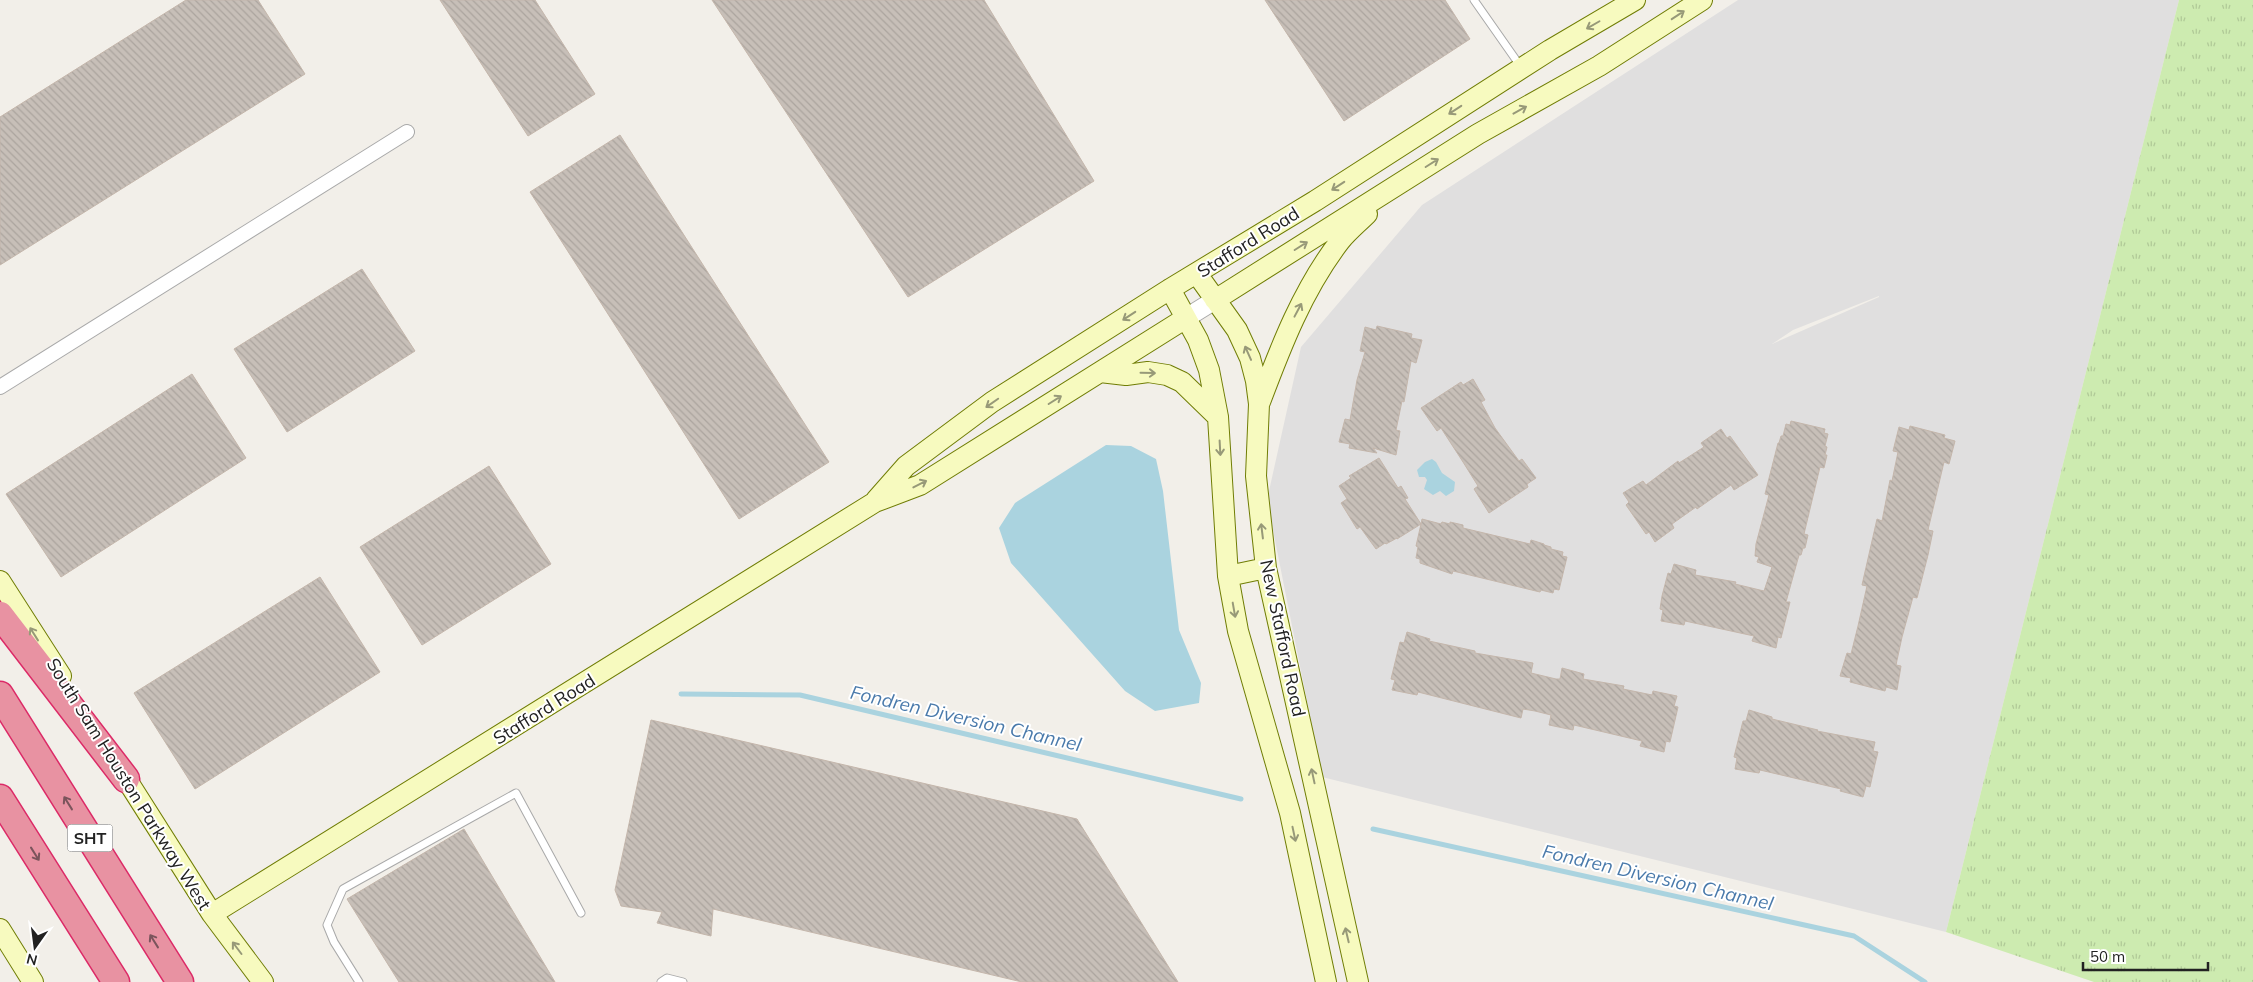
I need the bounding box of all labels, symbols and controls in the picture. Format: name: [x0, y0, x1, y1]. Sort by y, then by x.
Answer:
one-way arrow: [1671, 10, 1685, 21]
one-way arrow: [1587, 20, 1601, 30]
one-way arrow: [1448, 105, 1462, 116]
one-way arrow: [1512, 105, 1527, 114]
one-way arrow: [1424, 158, 1438, 168]
one-way arrow: [1332, 181, 1346, 191]
street label: Stafford Road: [1193, 201, 1303, 283]
one-way arrow: [1293, 241, 1307, 251]
one-way arrow: [1294, 303, 1303, 318]
one-way arrow: [1123, 311, 1137, 321]
one-way arrow: [1242, 346, 1252, 361]
one-way arrow: [1140, 369, 1156, 378]
one-way arrow: [1048, 395, 1062, 405]
one-way arrow: [985, 398, 999, 408]
one-way arrow: [1215, 440, 1224, 456]
one-way arrow: [913, 479, 928, 489]
one-way arrow: [1257, 523, 1267, 539]
street label: New Stafford Road: [1255, 558, 1311, 718]
one-way arrow: [1230, 602, 1240, 618]
one-way arrow: [29, 628, 39, 642]
street label: South Sam Houston Parkway West: [42, 654, 216, 914]
street label: Stafford Road: [489, 668, 599, 750]
water label: Fondren Diversion Channel: [848, 680, 1084, 756]
one-way arrow: [1308, 768, 1318, 784]
one-way arrow: [63, 796, 73, 810]
road number: SHT: [68, 824, 112, 851]
one-way arrow: [1290, 826, 1300, 842]
water label: Fondren Diversion Channel: [1540, 839, 1776, 915]
one-way arrow: [31, 847, 41, 861]
north arrow: [10, 922, 60, 972]
one-way arrow: [1342, 927, 1351, 943]
one-way arrow: [149, 934, 159, 948]
scale bar: [2083, 940, 2208, 972]
one-way arrow: [232, 942, 243, 955]
text: 50 m: [2090, 947, 2125, 966]
text: N: [25, 950, 39, 970]

